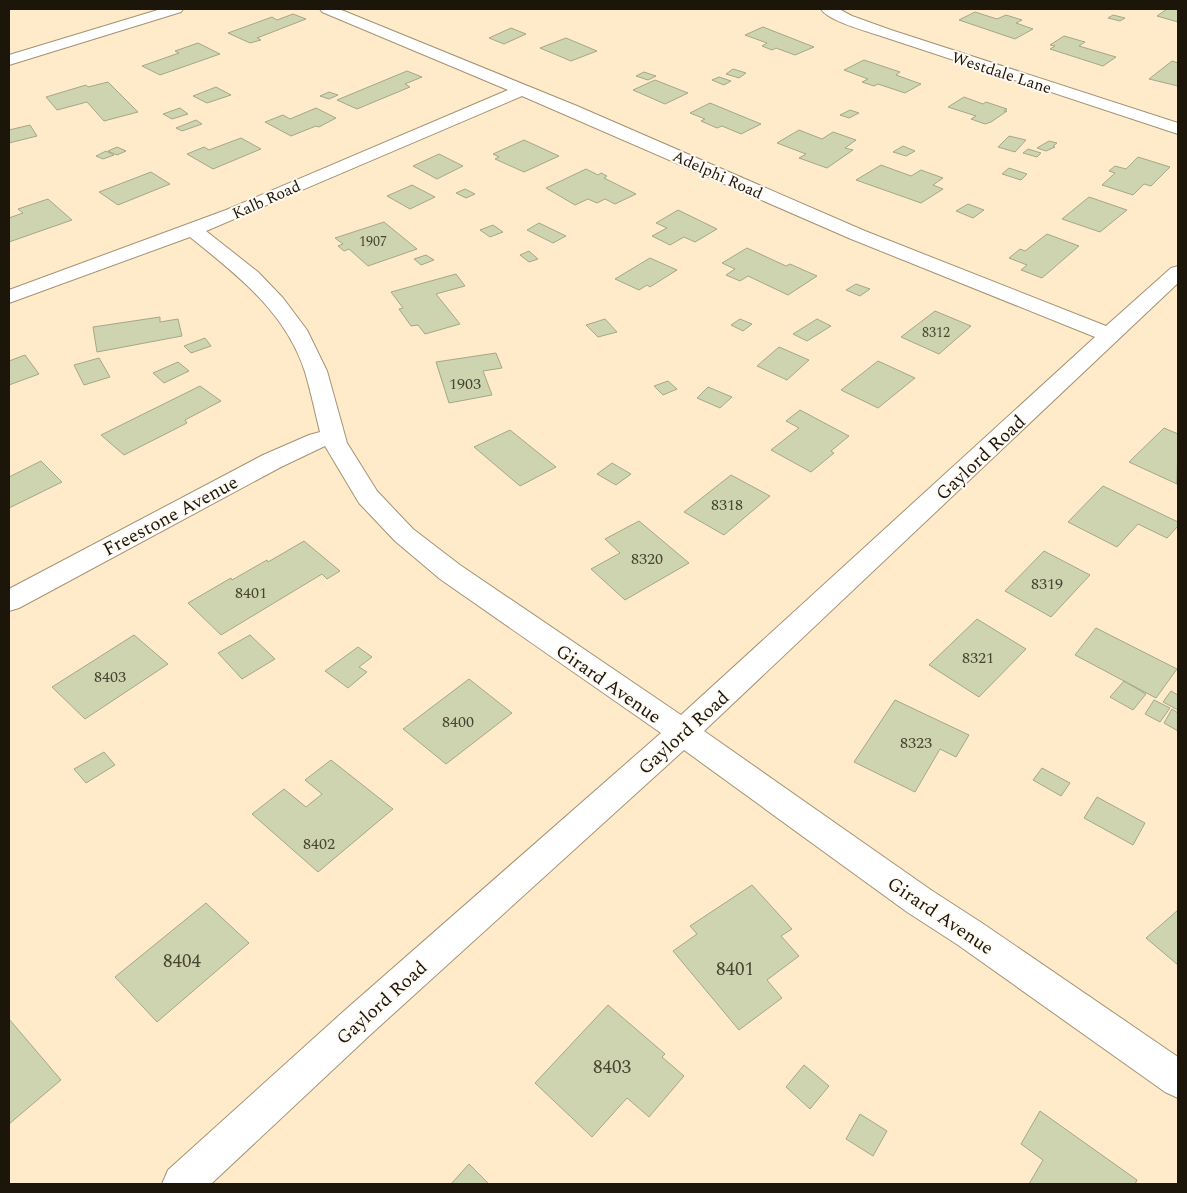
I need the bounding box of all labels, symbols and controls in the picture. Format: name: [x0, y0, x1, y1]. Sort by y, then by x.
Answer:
street label: Westdale Lane: [949, 46, 1055, 100]
street label: Adelphi Road: [669, 144, 767, 206]
street label: Kalb Road: [228, 174, 305, 226]
house number: 1907: [359, 231, 387, 252]
house number: 8312: [922, 322, 950, 343]
house number: 1903: [449, 372, 481, 396]
street label: Gaylord Road: [929, 408, 1033, 508]
street label: Freestone Avenue: [98, 468, 244, 564]
house number: 8318: [711, 493, 743, 517]
house number: 8320: [631, 547, 663, 571]
house number: 8319: [1031, 572, 1063, 596]
house number: 8401: [235, 581, 267, 605]
street label: Girard Avenue: [549, 637, 667, 731]
house number: 8321: [962, 646, 994, 670]
house number: 8403: [94, 665, 126, 689]
street label: Gaylord Road: [632, 684, 736, 782]
house number: 8400: [442, 710, 474, 734]
house number: 8323: [900, 731, 932, 755]
house number: 8402: [303, 832, 335, 856]
street label: Girard Avenue: [881, 870, 999, 963]
house number: 8404: [163, 947, 201, 976]
street label: Gaylord Road: [330, 954, 434, 1052]
house number: 8401: [716, 955, 754, 984]
house number: 8403: [593, 1053, 631, 1082]

